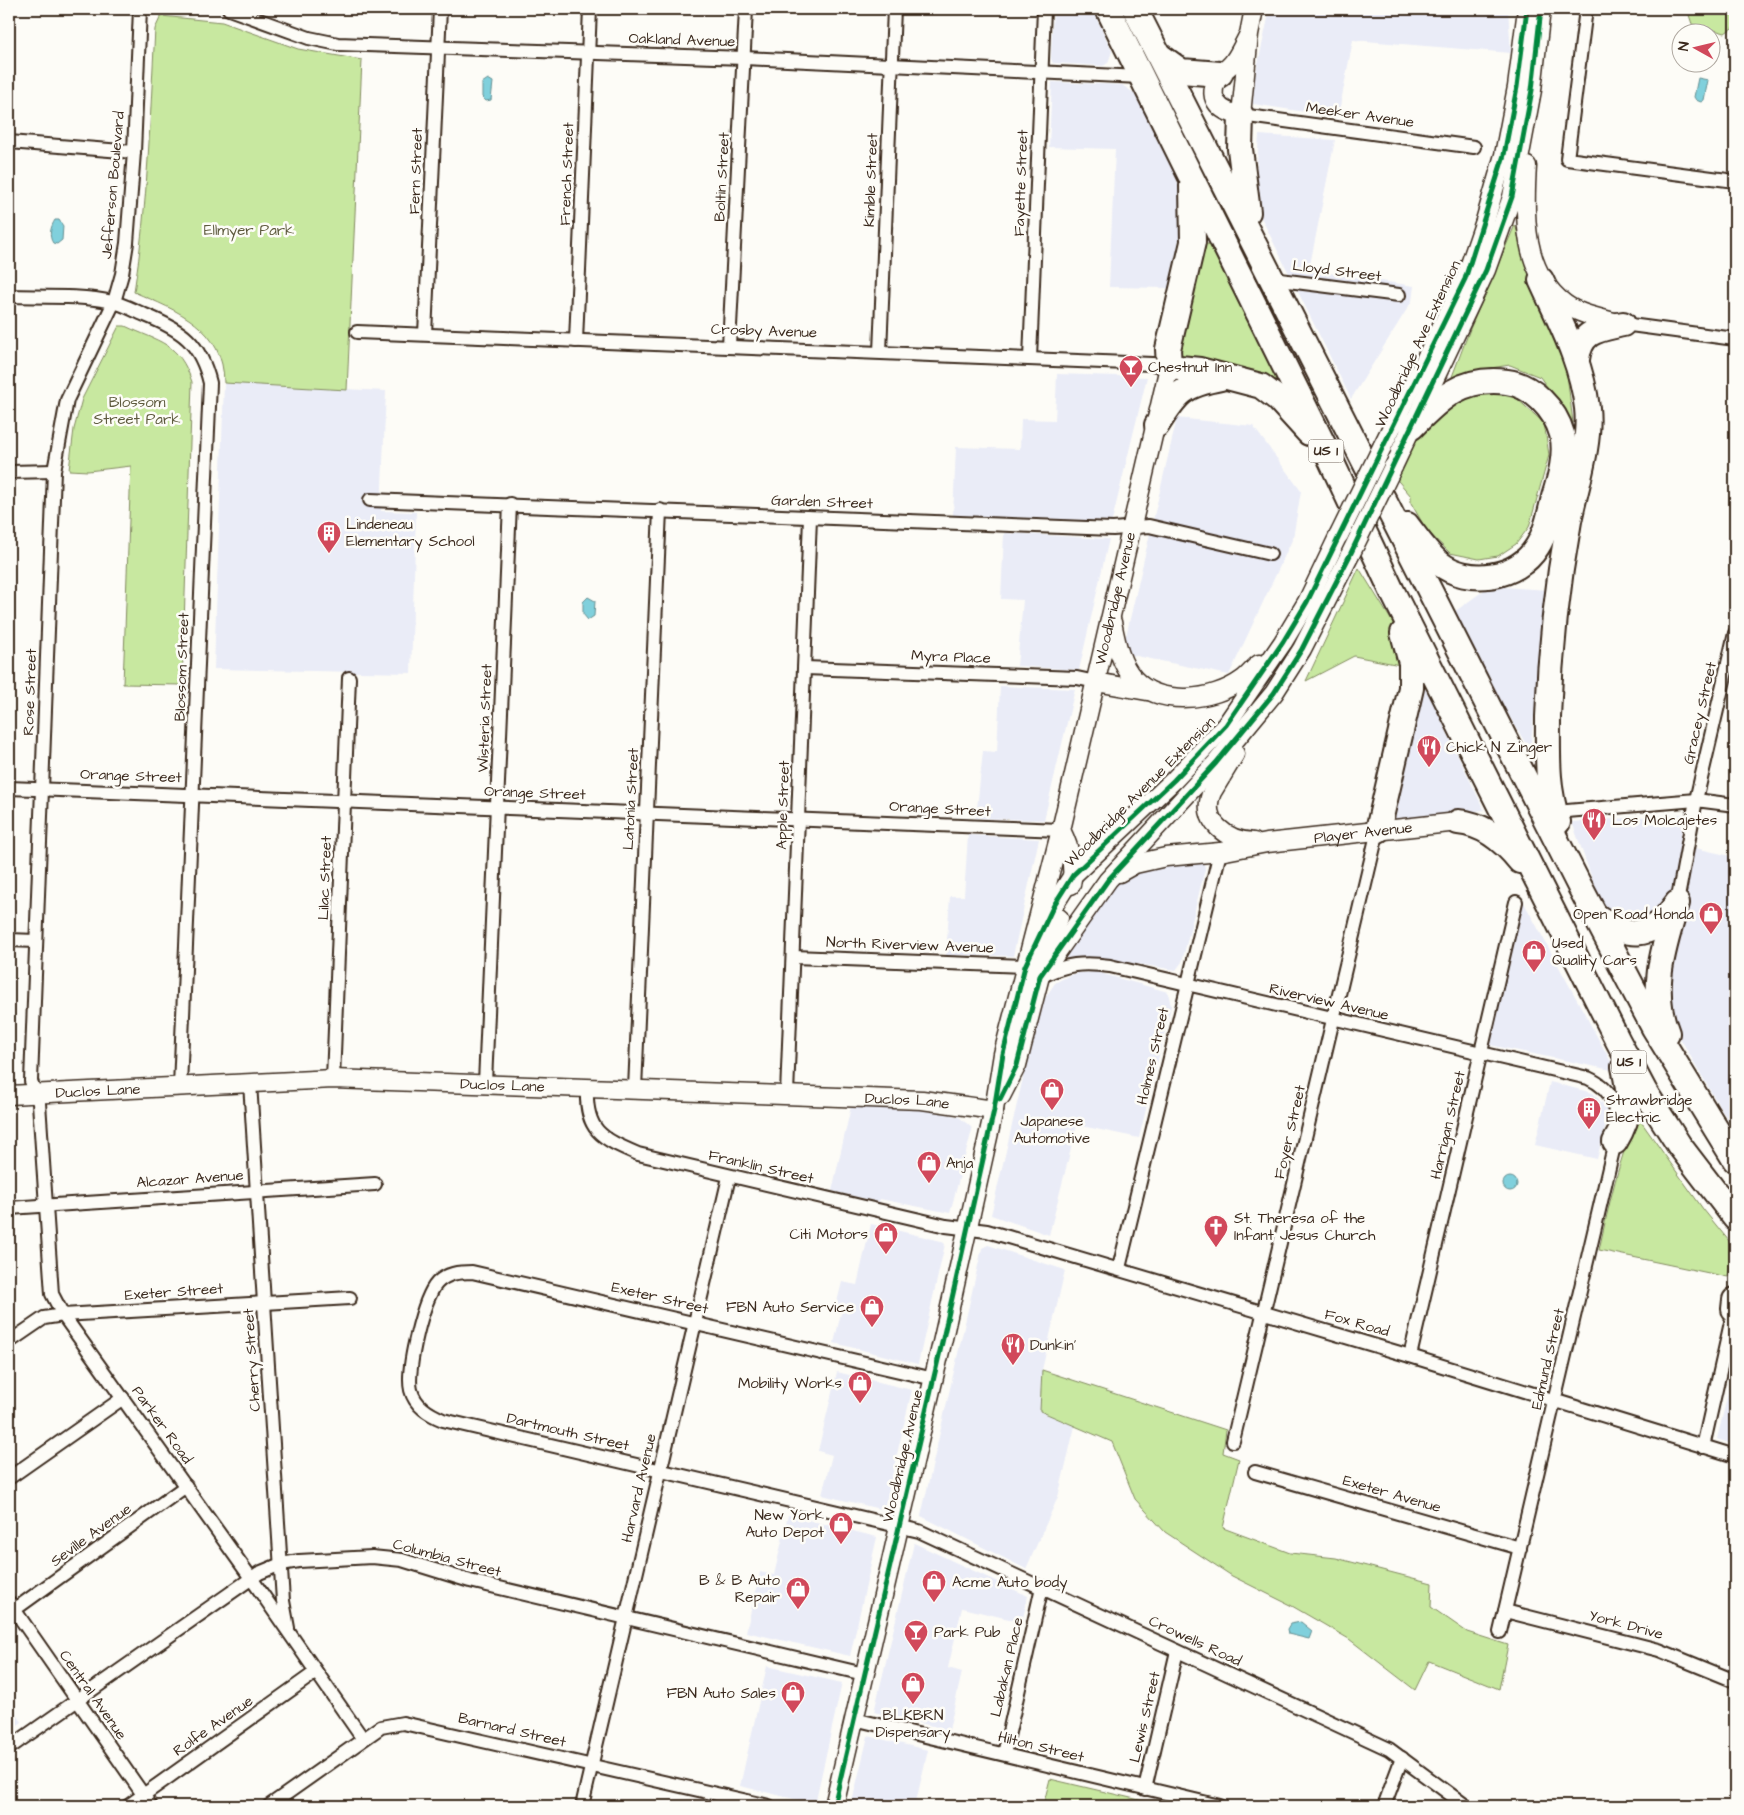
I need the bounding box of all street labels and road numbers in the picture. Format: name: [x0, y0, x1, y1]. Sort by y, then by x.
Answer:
street label: Oakland Avenue: [628, 28, 736, 52]
street label: Meeker Avenue: [1305, 97, 1415, 133]
street label: Jefferson Boulevard: [96, 110, 130, 260]
street label: French Street: [555, 122, 579, 226]
street label: Fern Street: [404, 127, 428, 215]
street label: Fayette Street: [1009, 129, 1034, 237]
street label: Boltin Street: [709, 132, 735, 222]
street label: Kimble Street: [859, 133, 883, 227]
street label: Lloyd Street: [1291, 255, 1383, 288]
street label: Woodbridge Ave Extension: [1370, 257, 1467, 431]
street label: Crosby Avenue: [710, 319, 817, 344]
road number: US 1: [1308, 440, 1344, 462]
street label: Garden Street: [771, 490, 873, 514]
street label: Woodbridge Avenue: [1089, 530, 1141, 667]
street label: Blossom Street: [170, 612, 194, 722]
street label: Myra Place: [911, 645, 991, 670]
street label: Rose Street: [18, 648, 42, 736]
street label: Gracey Street: [1678, 660, 1723, 766]
street label: Wisteria Street: [473, 663, 497, 773]
street label: Woodbridge Avenue Extension: [1060, 712, 1221, 873]
street label: Latonia Street: [618, 747, 644, 851]
street label: Apple Street: [771, 760, 795, 850]
street label: Orange Street: [80, 764, 182, 789]
street label: Orange Street: [484, 781, 586, 806]
street label: Orange Street: [889, 796, 991, 823]
street label: Player Avenue: [1313, 817, 1414, 848]
street label: Lilac Street: [313, 835, 337, 921]
street label: North Riverview Avenue: [826, 932, 994, 958]
street label: Riverview Avenue: [1267, 978, 1391, 1026]
street label: Holmes Street: [1132, 1005, 1174, 1107]
road number: US 1: [1612, 1050, 1646, 1074]
street label: Harrigan Street: [1425, 1069, 1472, 1182]
street label: Duclos Lane: [460, 1073, 545, 1097]
street label: Duclos Lane: [55, 1078, 141, 1103]
street label: Foyer Street: [1269, 1083, 1312, 1181]
street label: Duclos Lane: [864, 1087, 951, 1114]
street label: Franklin Street: [706, 1145, 816, 1189]
street label: Alcazar Avenue: [136, 1165, 244, 1193]
street label: Exeter Street: [610, 1277, 710, 1319]
street label: Exeter Street: [124, 1278, 224, 1306]
street label: Fox Road: [1322, 1304, 1392, 1342]
street label: Edmund Street: [1526, 1306, 1570, 1412]
street label: Cherry Street: [238, 1308, 267, 1412]
street label: Parker Road: [127, 1382, 198, 1468]
street label: Woodbridge Avenue: [877, 1387, 929, 1525]
street label: Dartmouth Street: [505, 1408, 631, 1456]
street label: Harvard Avenue: [616, 1432, 662, 1544]
street label: Exeter Avenue: [1340, 1470, 1444, 1518]
street label: Seville Avenue: [46, 1498, 136, 1572]
street label: Columbia Street: [391, 1533, 503, 1583]
street label: York Drive: [1587, 1605, 1665, 1645]
street label: Crowells Road: [1145, 1610, 1245, 1672]
street label: Labakan Place: [985, 1615, 1029, 1719]
street label: Central Avenue: [54, 1646, 132, 1744]
street label: Lewis Street: [1124, 1669, 1166, 1765]
street label: Rolfe Avenue: [169, 1691, 257, 1761]
street label: Barnard Street: [456, 1707, 568, 1753]
street label: Hilton Street: [996, 1726, 1086, 1768]

